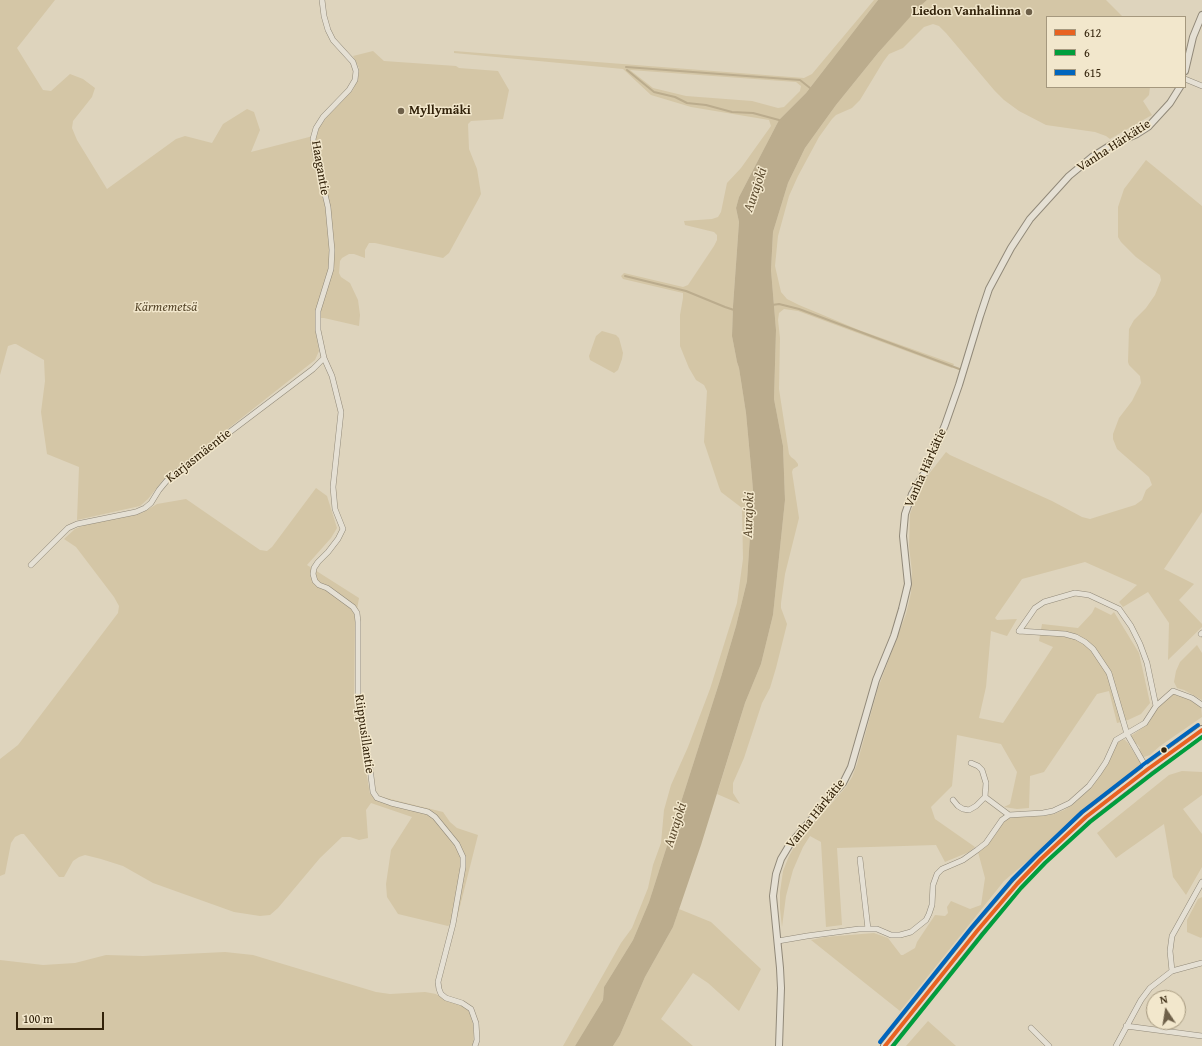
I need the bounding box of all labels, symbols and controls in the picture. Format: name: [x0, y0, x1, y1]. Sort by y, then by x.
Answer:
place label: Liedon Vanhalinna: [912, 4, 1021, 20]
marker: Liedon Vanhalinna: [1024, 7, 1034, 17]
legend: [1046, 16, 1186, 88]
text: 612: [1084, 24, 1101, 41]
text: 6: [1084, 44, 1090, 61]
text: 615: [1084, 64, 1101, 81]
place label: Myllymäki: [409, 103, 471, 119]
marker: Myllymäki: [396, 106, 406, 116]
street label: Vanha Härkätie: [1074, 116, 1154, 176]
street label: Haagantie: [308, 139, 332, 197]
water label: Aurajoki: [741, 166, 771, 214]
park label: Kärmemetsä: [135, 300, 197, 316]
street label: Karjasmäentie: [163, 426, 235, 486]
street label: Vanha Härkätie: [902, 426, 950, 510]
water label: Aurajoki: [740, 492, 758, 538]
street label: Riippusillantie: [351, 693, 377, 775]
unlabelled marker: [1159, 745, 1169, 755]
street label: Vanha Härkätie: [783, 776, 849, 852]
water label: Aurajoki: [661, 801, 691, 849]
north arrow: [1146, 990, 1186, 1030]
text: N: [1158, 991, 1169, 1008]
scale bar: [18, 1004, 106, 1030]
text: 100 m: [23, 1010, 53, 1027]

